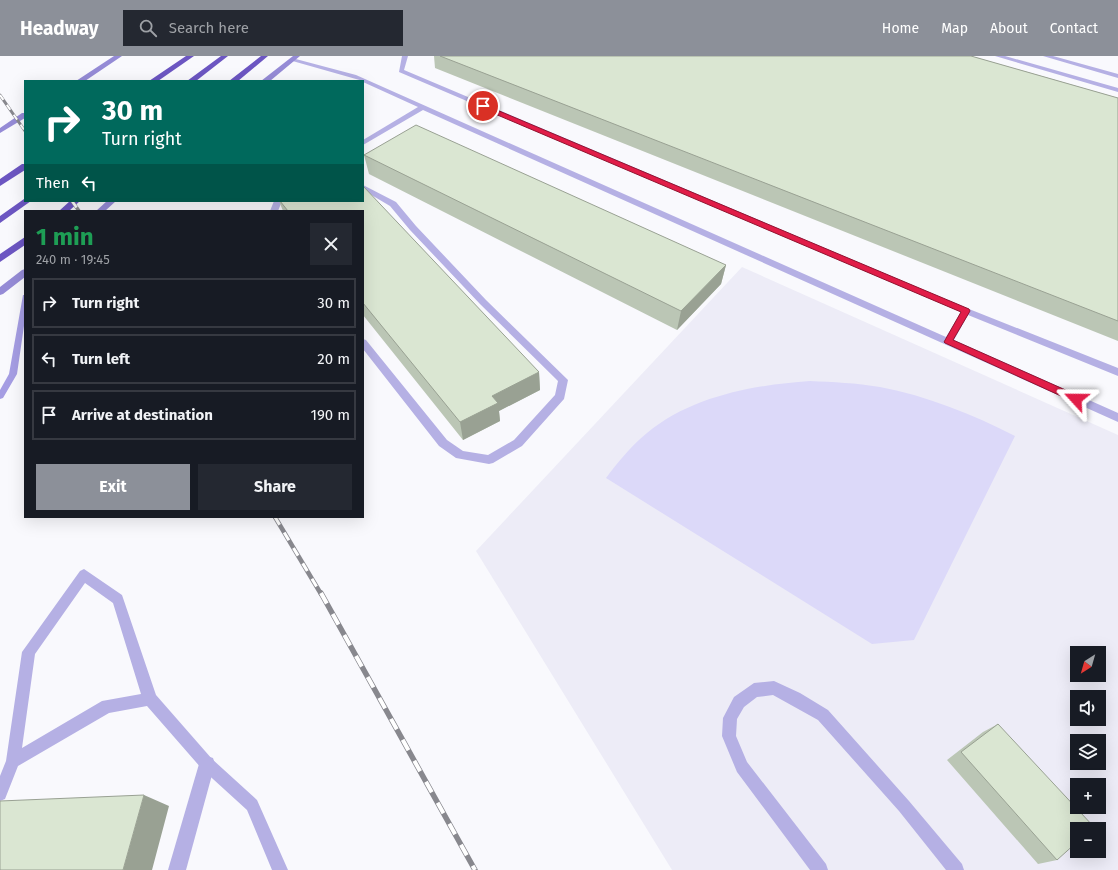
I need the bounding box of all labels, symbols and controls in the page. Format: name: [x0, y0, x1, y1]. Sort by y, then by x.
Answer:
search box: [123, 10, 403, 46]
text: Headway: [20, 17, 99, 40]
icon: search: [137, 17, 159, 39]
text: Search here: [169, 19, 249, 37]
text: Home: [882, 20, 919, 37]
text: Map: [941, 20, 968, 37]
text: About: [990, 20, 1028, 37]
text: Contact: [1050, 20, 1098, 37]
pin: [466, 89, 500, 123]
text: 30 m: [102, 94, 163, 127]
icon: arrive: [472, 95, 494, 117]
icon: right: [36, 96, 88, 148]
text: Turn right: [102, 128, 182, 150]
icon: left: [78, 172, 100, 194]
text: Then: [36, 174, 70, 192]
text: 1 min: [36, 223, 94, 251]
button: close: [310, 223, 352, 265]
text: 240 m · 19:45: [36, 252, 110, 267]
icon: right: [38, 292, 60, 314]
text: Turn right: [72, 294, 139, 312]
text: 30 m: [317, 294, 350, 312]
icon: left: [38, 348, 60, 370]
text: Turn left: [72, 350, 130, 368]
text: 20 m: [317, 350, 350, 368]
position arrow: [1055, 378, 1097, 420]
icon: arrive: [38, 404, 60, 426]
text: Arrive at destination: [72, 406, 213, 424]
text: 190 m: [310, 406, 350, 424]
button: Exit: [36, 464, 190, 510]
button: Share: [198, 464, 352, 510]
north arrow: [1070, 646, 1106, 682]
map controls: [1070, 646, 1106, 858]
button: sound: [1070, 690, 1106, 726]
button: layers: [1070, 734, 1106, 770]
button: +: [1070, 778, 1106, 814]
button: −: [1070, 822, 1106, 858]

